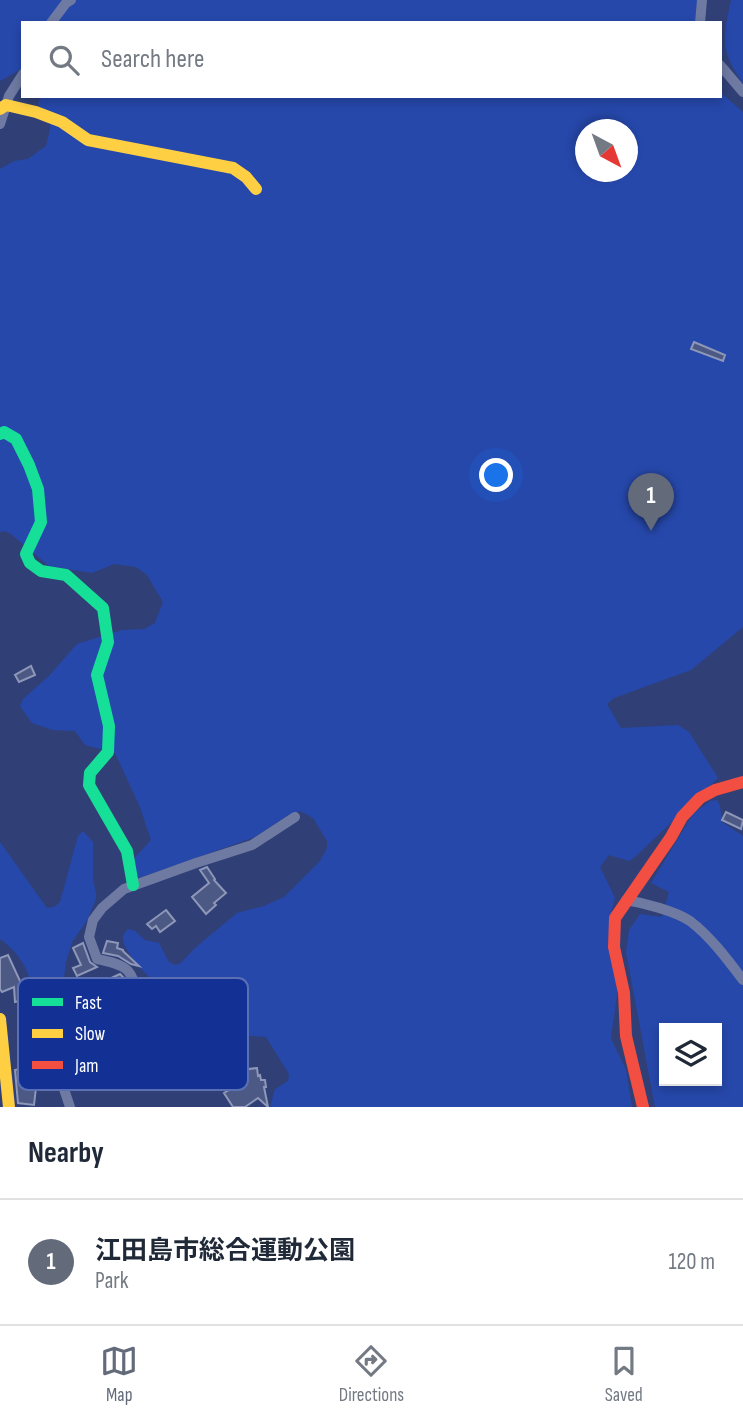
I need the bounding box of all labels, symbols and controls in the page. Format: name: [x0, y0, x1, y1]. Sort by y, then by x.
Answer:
search box: [21, 21, 722, 98]
icon: search: [45, 41, 83, 79]
text: Search here: [101, 44, 204, 75]
north arrow: [575, 119, 638, 182]
your location: [479, 458, 513, 492]
pin: 1: [628, 473, 674, 531]
legend: [18, 978, 248, 1090]
text: Fast: [75, 992, 102, 1015]
text: Slow: [75, 1023, 105, 1046]
map controls: [659, 1023, 722, 1086]
button: layers: [659, 1023, 722, 1086]
text: Jam: [74, 1055, 98, 1078]
text: Nearby: [28, 1135, 104, 1171]
text: 江田島市総合運動公園: [95, 1236, 355, 1267]
text: 1: [46, 1248, 56, 1276]
text: 120 m: [669, 1248, 715, 1276]
text: Park: [95, 1267, 129, 1295]
tab: Map: [100, 1342, 138, 1407]
tab: Directions: [339, 1342, 404, 1407]
tab: Saved: [605, 1342, 643, 1407]

